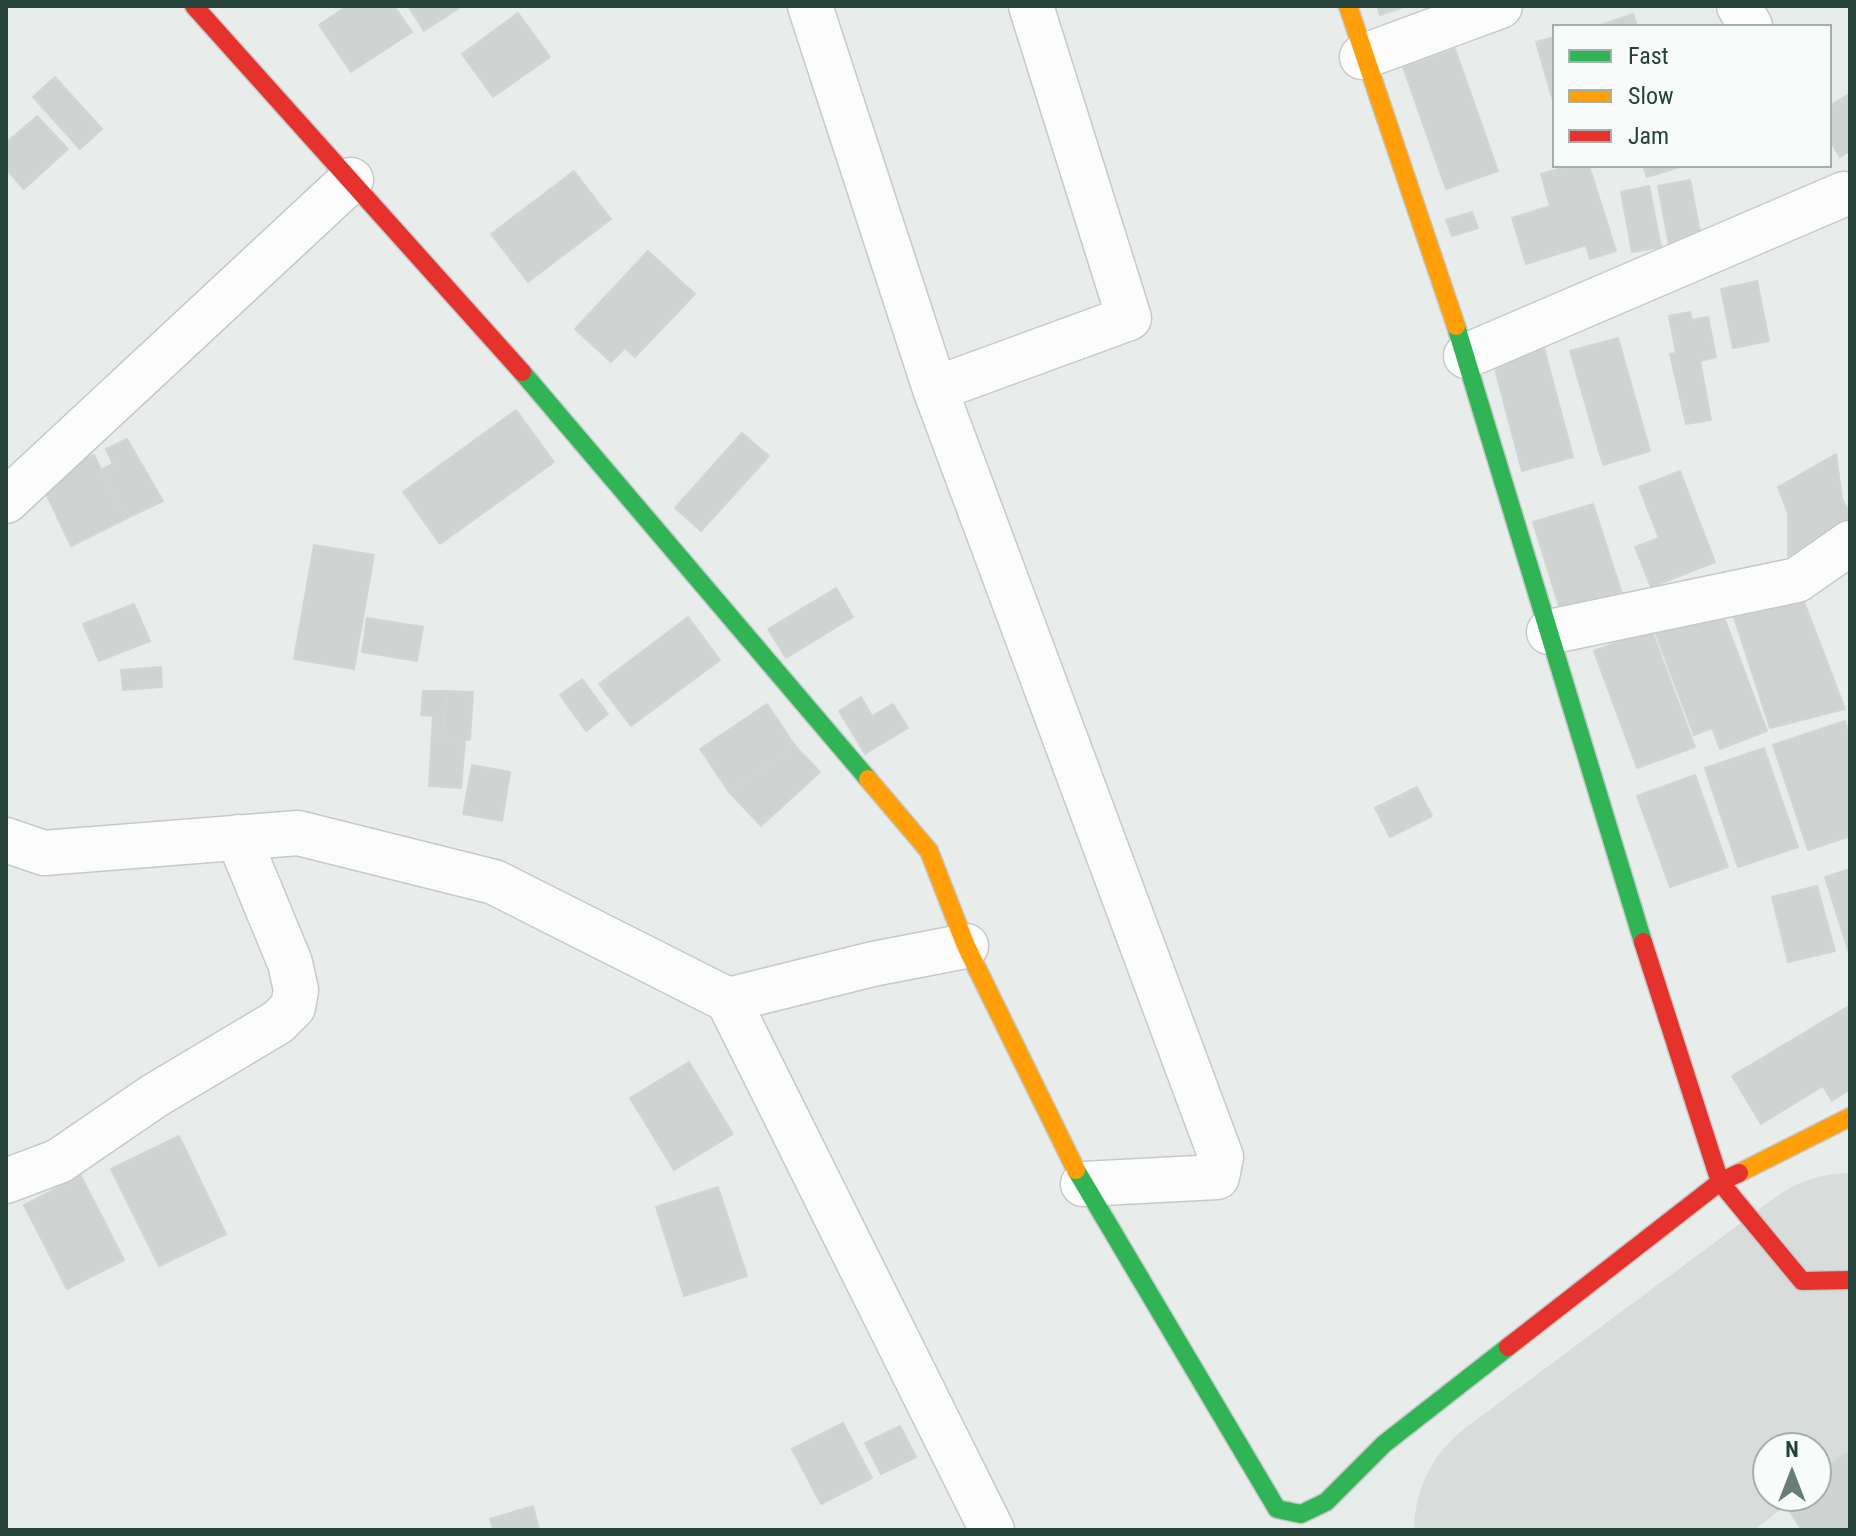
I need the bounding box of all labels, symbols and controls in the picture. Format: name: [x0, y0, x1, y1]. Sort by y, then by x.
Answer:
legend: [1552, 24, 1832, 168]
text: Fast: [1628, 42, 1669, 70]
text: Slow: [1628, 82, 1674, 110]
text: Jam: [1628, 122, 1669, 150]
north arrow: [1752, 1432, 1832, 1512]
text: N: [1785, 1437, 1799, 1462]

